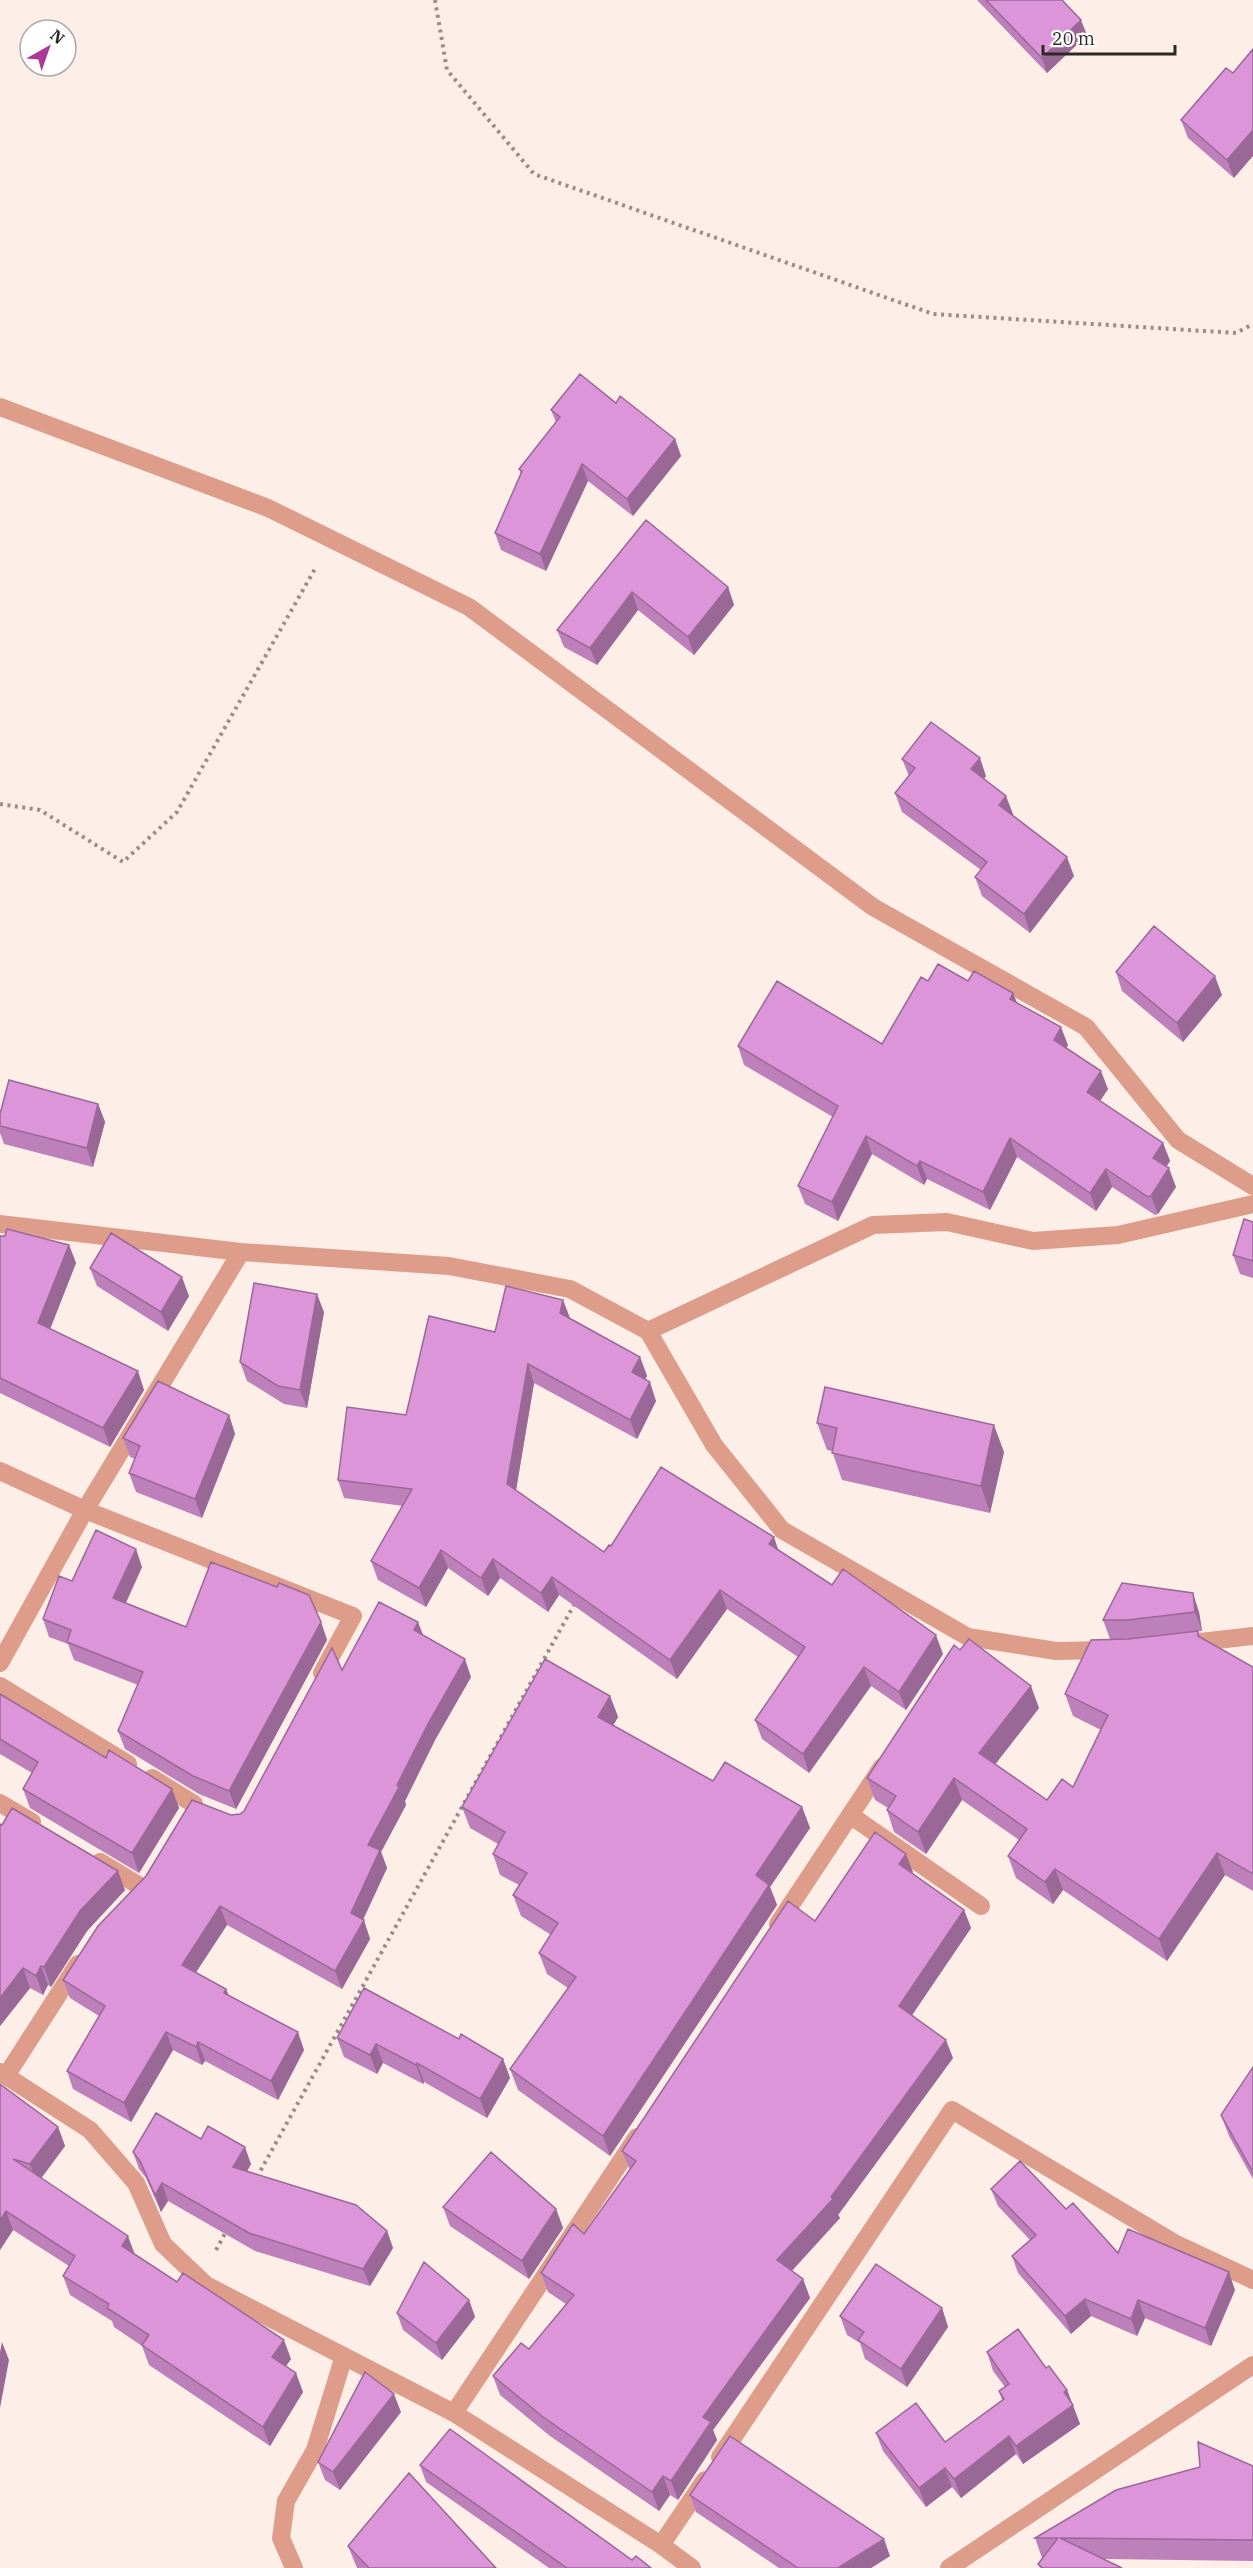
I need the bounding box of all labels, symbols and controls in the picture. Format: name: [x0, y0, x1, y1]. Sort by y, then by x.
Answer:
north arrow: [18, 18, 78, 78]
scale bar: [1043, 18, 1175, 56]
text: N: [46, 25, 69, 48]
text: 20 m: [1052, 27, 1095, 50]

